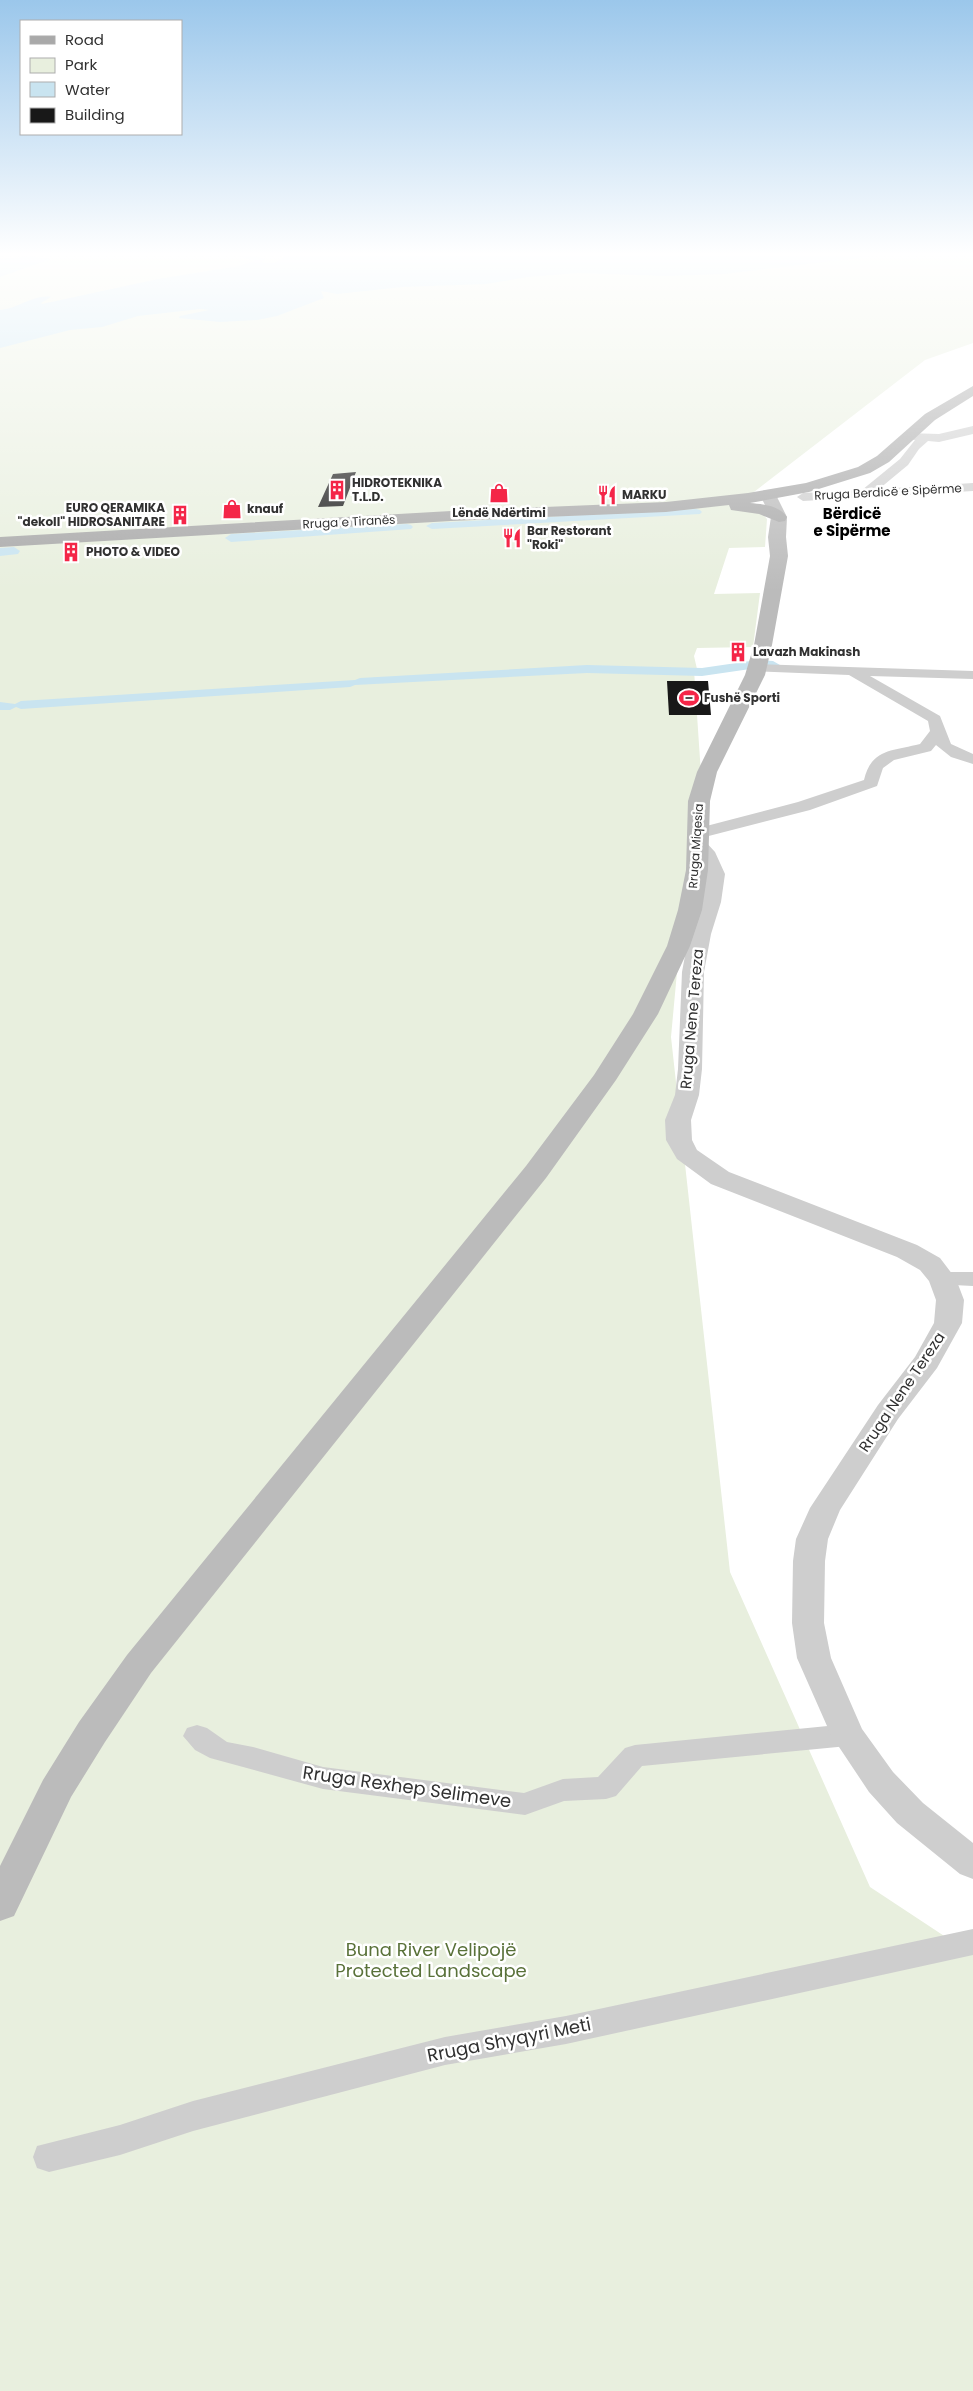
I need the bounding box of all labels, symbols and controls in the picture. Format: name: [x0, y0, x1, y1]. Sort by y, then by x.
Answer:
legend: [20, 20, 182, 135]
text: Road: [65, 29, 104, 50]
text: Park: [65, 54, 97, 75]
text: Water: [65, 79, 111, 100]
text: Building: [65, 104, 125, 125]
place label: HIDROTEKNIKA T.L.D.: [352, 474, 442, 505]
building icon: HIDROTEKNIKA T.L.D.: [326, 479, 348, 501]
street label: Rruga Berdicë e Sipërme: [814, 479, 962, 504]
shop icon: Lëndë Ndërtimi: [488, 482, 510, 504]
restaurant icon: MARKU: [596, 484, 618, 506]
place label: MARKU: [622, 486, 667, 503]
shop icon: knauf: [221, 498, 243, 520]
place label: EURO QERAMIKA "dekoll" HIDROSANITARE: [18, 499, 165, 530]
place label: knauf: [247, 500, 284, 517]
district label: Bërdicë e Sipërme: [813, 503, 891, 541]
building icon: EURO QERAMIKA "dekoll" HIDROSANITARE: [169, 504, 191, 526]
place label: Lëndë Ndërtimi: [452, 504, 546, 521]
street label: Rruga e Tiranës: [302, 511, 396, 532]
place label: Bar Restorant "Roki": [527, 522, 612, 553]
restaurant icon: Bar Restorant "Roki": [501, 527, 523, 549]
building icon: PHOTO & VIDEO: [60, 541, 82, 563]
place label: PHOTO & VIDEO: [86, 543, 180, 560]
building icon: Lavazh Makinash: [727, 641, 749, 663]
place label: Lavazh Makinash: [753, 643, 860, 660]
sports icon: Fushë Sporti: [678, 687, 700, 709]
place label: Fushë Sporti: [704, 689, 780, 706]
street label: Rruga Miqesia: [684, 803, 707, 889]
street label: Rruga Nene Tereza: [675, 948, 708, 1090]
street label: Rruga Nene Tereza: [854, 1328, 950, 1456]
street label: Rruga Rexhep Selimeve: [301, 1759, 513, 1814]
park label: Buna River Velipojë Protected Landscape: [335, 1937, 527, 1983]
street label: Rruga Shyqyri Meti: [425, 2011, 593, 2068]

